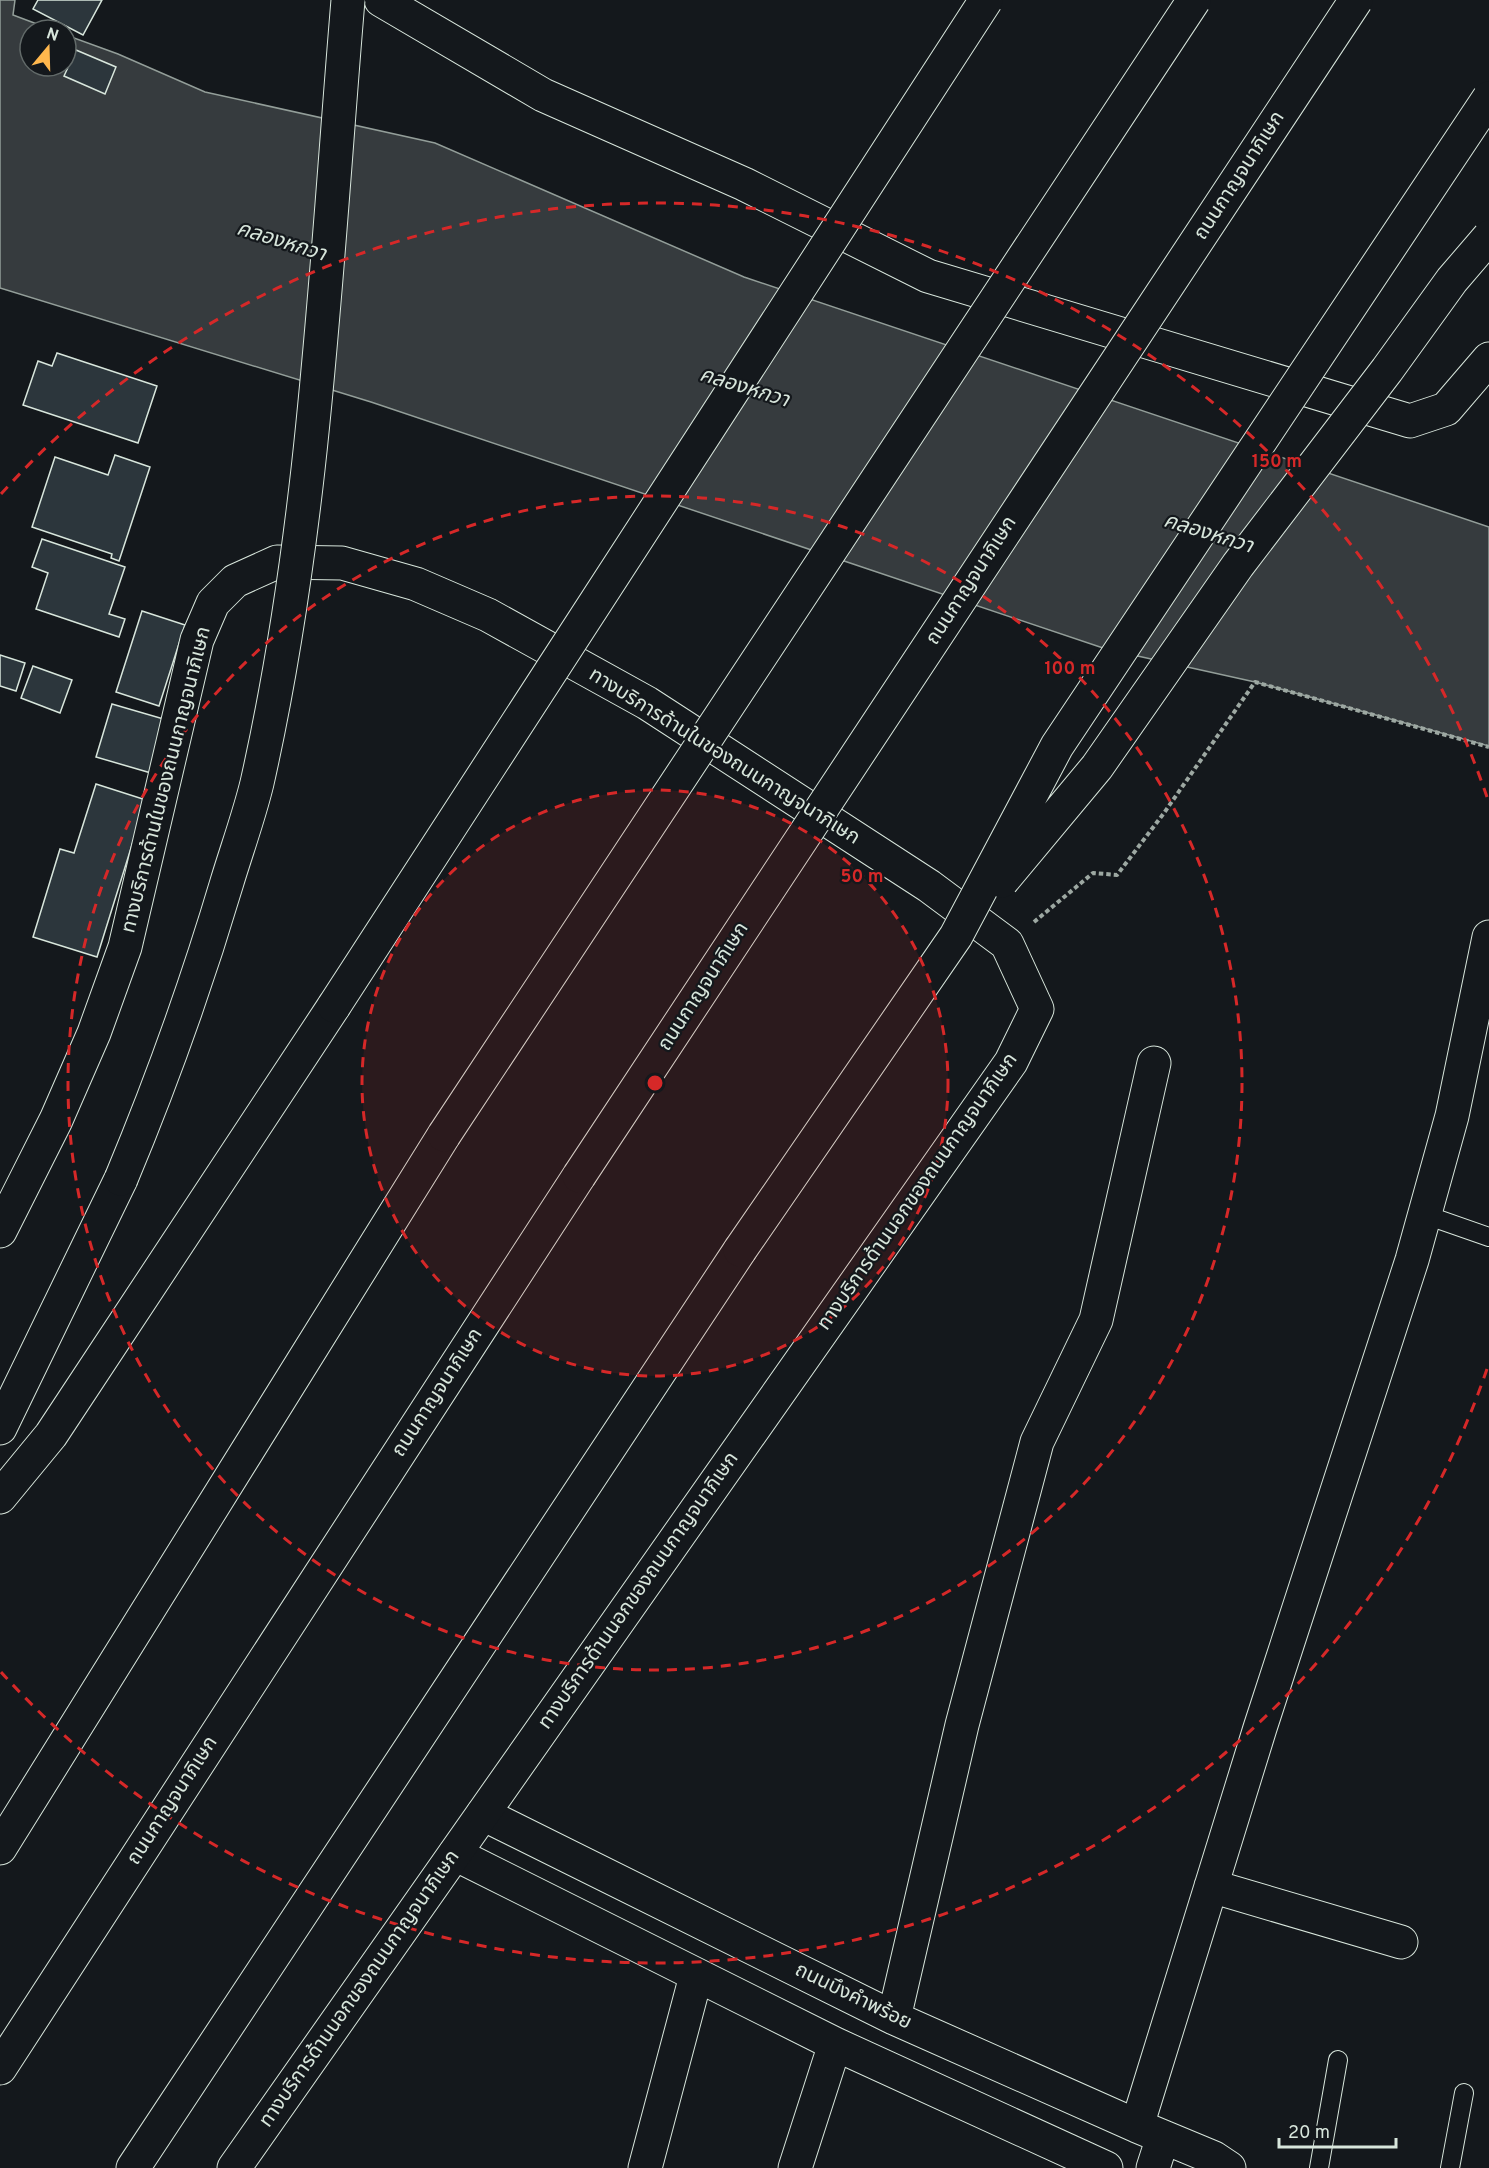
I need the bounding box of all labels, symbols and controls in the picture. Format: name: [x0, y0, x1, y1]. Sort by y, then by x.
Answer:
north arrow: [18, 18, 78, 78]
text: N: [44, 24, 61, 47]
street label: ถนนกาญจนาภิเษก: [1189, 107, 1291, 245]
water label: คลองหกวา: [233, 216, 330, 269]
water label: คลองหกวา: [696, 362, 793, 415]
text: 150 m: [1252, 451, 1302, 474]
water label: คลองหกวา: [1160, 508, 1257, 561]
street label: ถนนกาญจนาภิเษก: [921, 512, 1023, 650]
street label: ทางบริการด้านในของถนนกาญจนาภิเษก: [116, 624, 218, 936]
text: 100 m: [1044, 658, 1096, 681]
street label: ทางบริการด้านในของถนนกาญจนาภิเษก: [584, 663, 864, 851]
text: 50 m: [840, 866, 884, 889]
street label: ถนนกาญจนาภิเษก: [653, 918, 755, 1056]
street label: ทางบริการด้านนอกของถนนกาญจนาภิเษก: [812, 1048, 1024, 1336]
centre of rings: [645, 1073, 665, 1093]
street label: ถนนกาญจนาภิเษก: [387, 1324, 489, 1462]
street label: ทางบริการด้านนอกของถนนกาญจนาภิเษก: [533, 1447, 745, 1735]
street label: ถนนกาญจนาภิเษก: [122, 1732, 224, 1870]
street label: ทางบริการด้านนอกของถนนกาญจนาภิเษก: [254, 1845, 466, 2133]
street label: ถนนบึงคำพร้อย: [790, 1958, 916, 2036]
scale bar: [1279, 2111, 1396, 2149]
text: 20 m: [1288, 2122, 1330, 2145]

